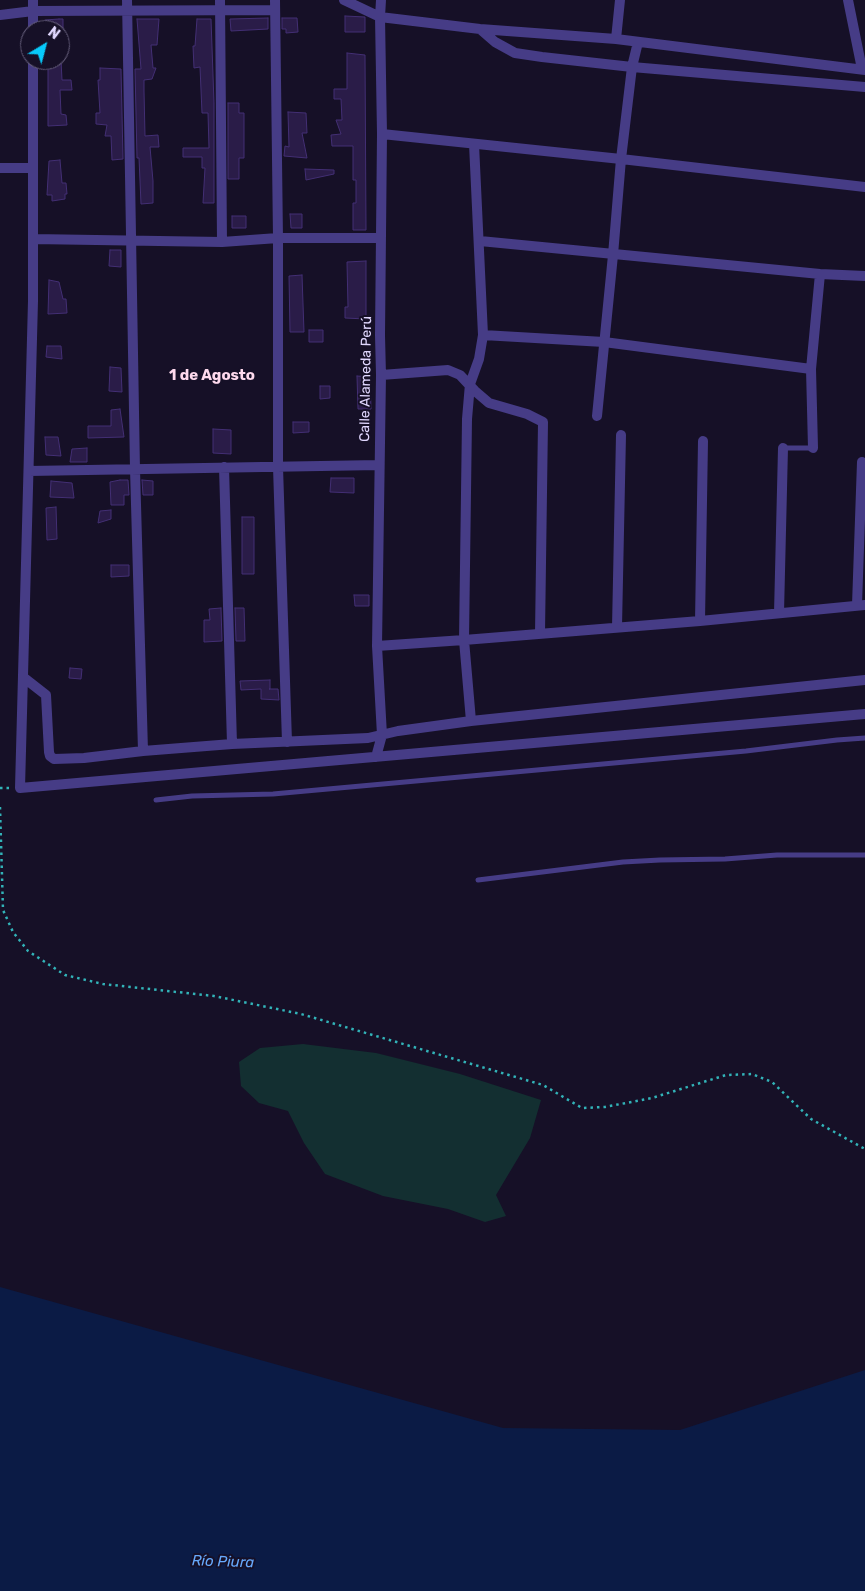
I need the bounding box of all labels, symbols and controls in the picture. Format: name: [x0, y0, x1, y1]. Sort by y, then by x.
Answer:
north arrow: [20, 20, 70, 70]
text: N: [45, 24, 63, 43]
street label: Calle Alameda Perú: [357, 316, 375, 442]
district label: 1 de Agosto: [169, 367, 255, 385]
water label: Río Piura: [191, 1552, 255, 1572]

